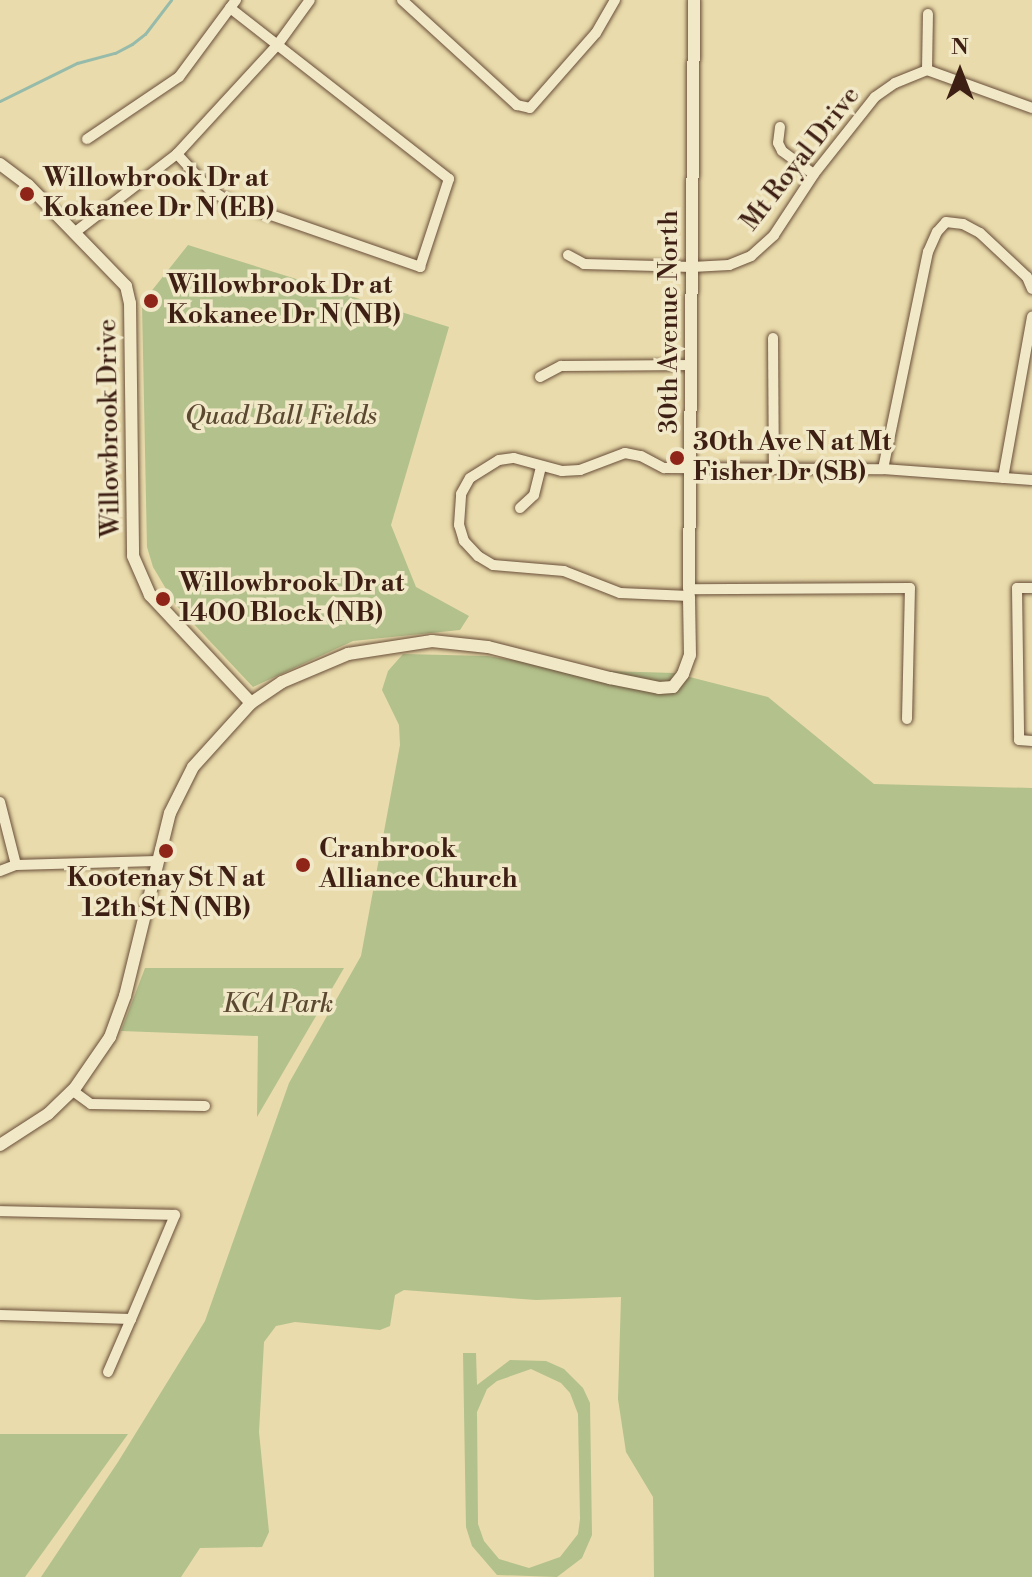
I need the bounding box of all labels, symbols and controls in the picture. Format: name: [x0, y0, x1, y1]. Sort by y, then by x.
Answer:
north arrow: [920, 32, 1000, 112]
text: N: [951, 34, 969, 61]
street label: Mt Royal Drive: [735, 81, 867, 237]
place label: Willowbrook Dr at Kokanee Dr N (EB): [43, 163, 274, 224]
marker: Willowbrook Dr at Kokanee Dr N (EB): [18, 185, 36, 203]
street label: 30th Avenue North: [654, 210, 686, 434]
place label: Willowbrook Dr at Kokanee Dr N (NB): [167, 270, 400, 332]
marker: Willowbrook Dr at Kokanee Dr N (NB): [142, 292, 160, 310]
street label: Willowbrook Drive: [92, 318, 128, 538]
park label: Quad Ball Fields: [185, 401, 377, 433]
place label: 30th Ave N at Mt Fisher Dr (SB): [693, 427, 891, 488]
marker: 30th Ave N at Mt Fisher Dr (SB): [668, 449, 686, 467]
place label: Willowbrook Dr at 1400 Block (NB): [179, 568, 404, 630]
marker: Willowbrook Dr at 1400 Block (NB): [154, 590, 172, 608]
place label: Cranbrook Alliance Church: [319, 834, 518, 896]
marker: Kootenay St N at 12th St N (NB): [157, 842, 175, 860]
marker: Cranbrook Alliance Church: [294, 856, 312, 874]
place label: Kootenay St N at 12th St N (NB): [67, 863, 265, 924]
park label: KCA Park: [223, 989, 333, 1021]

